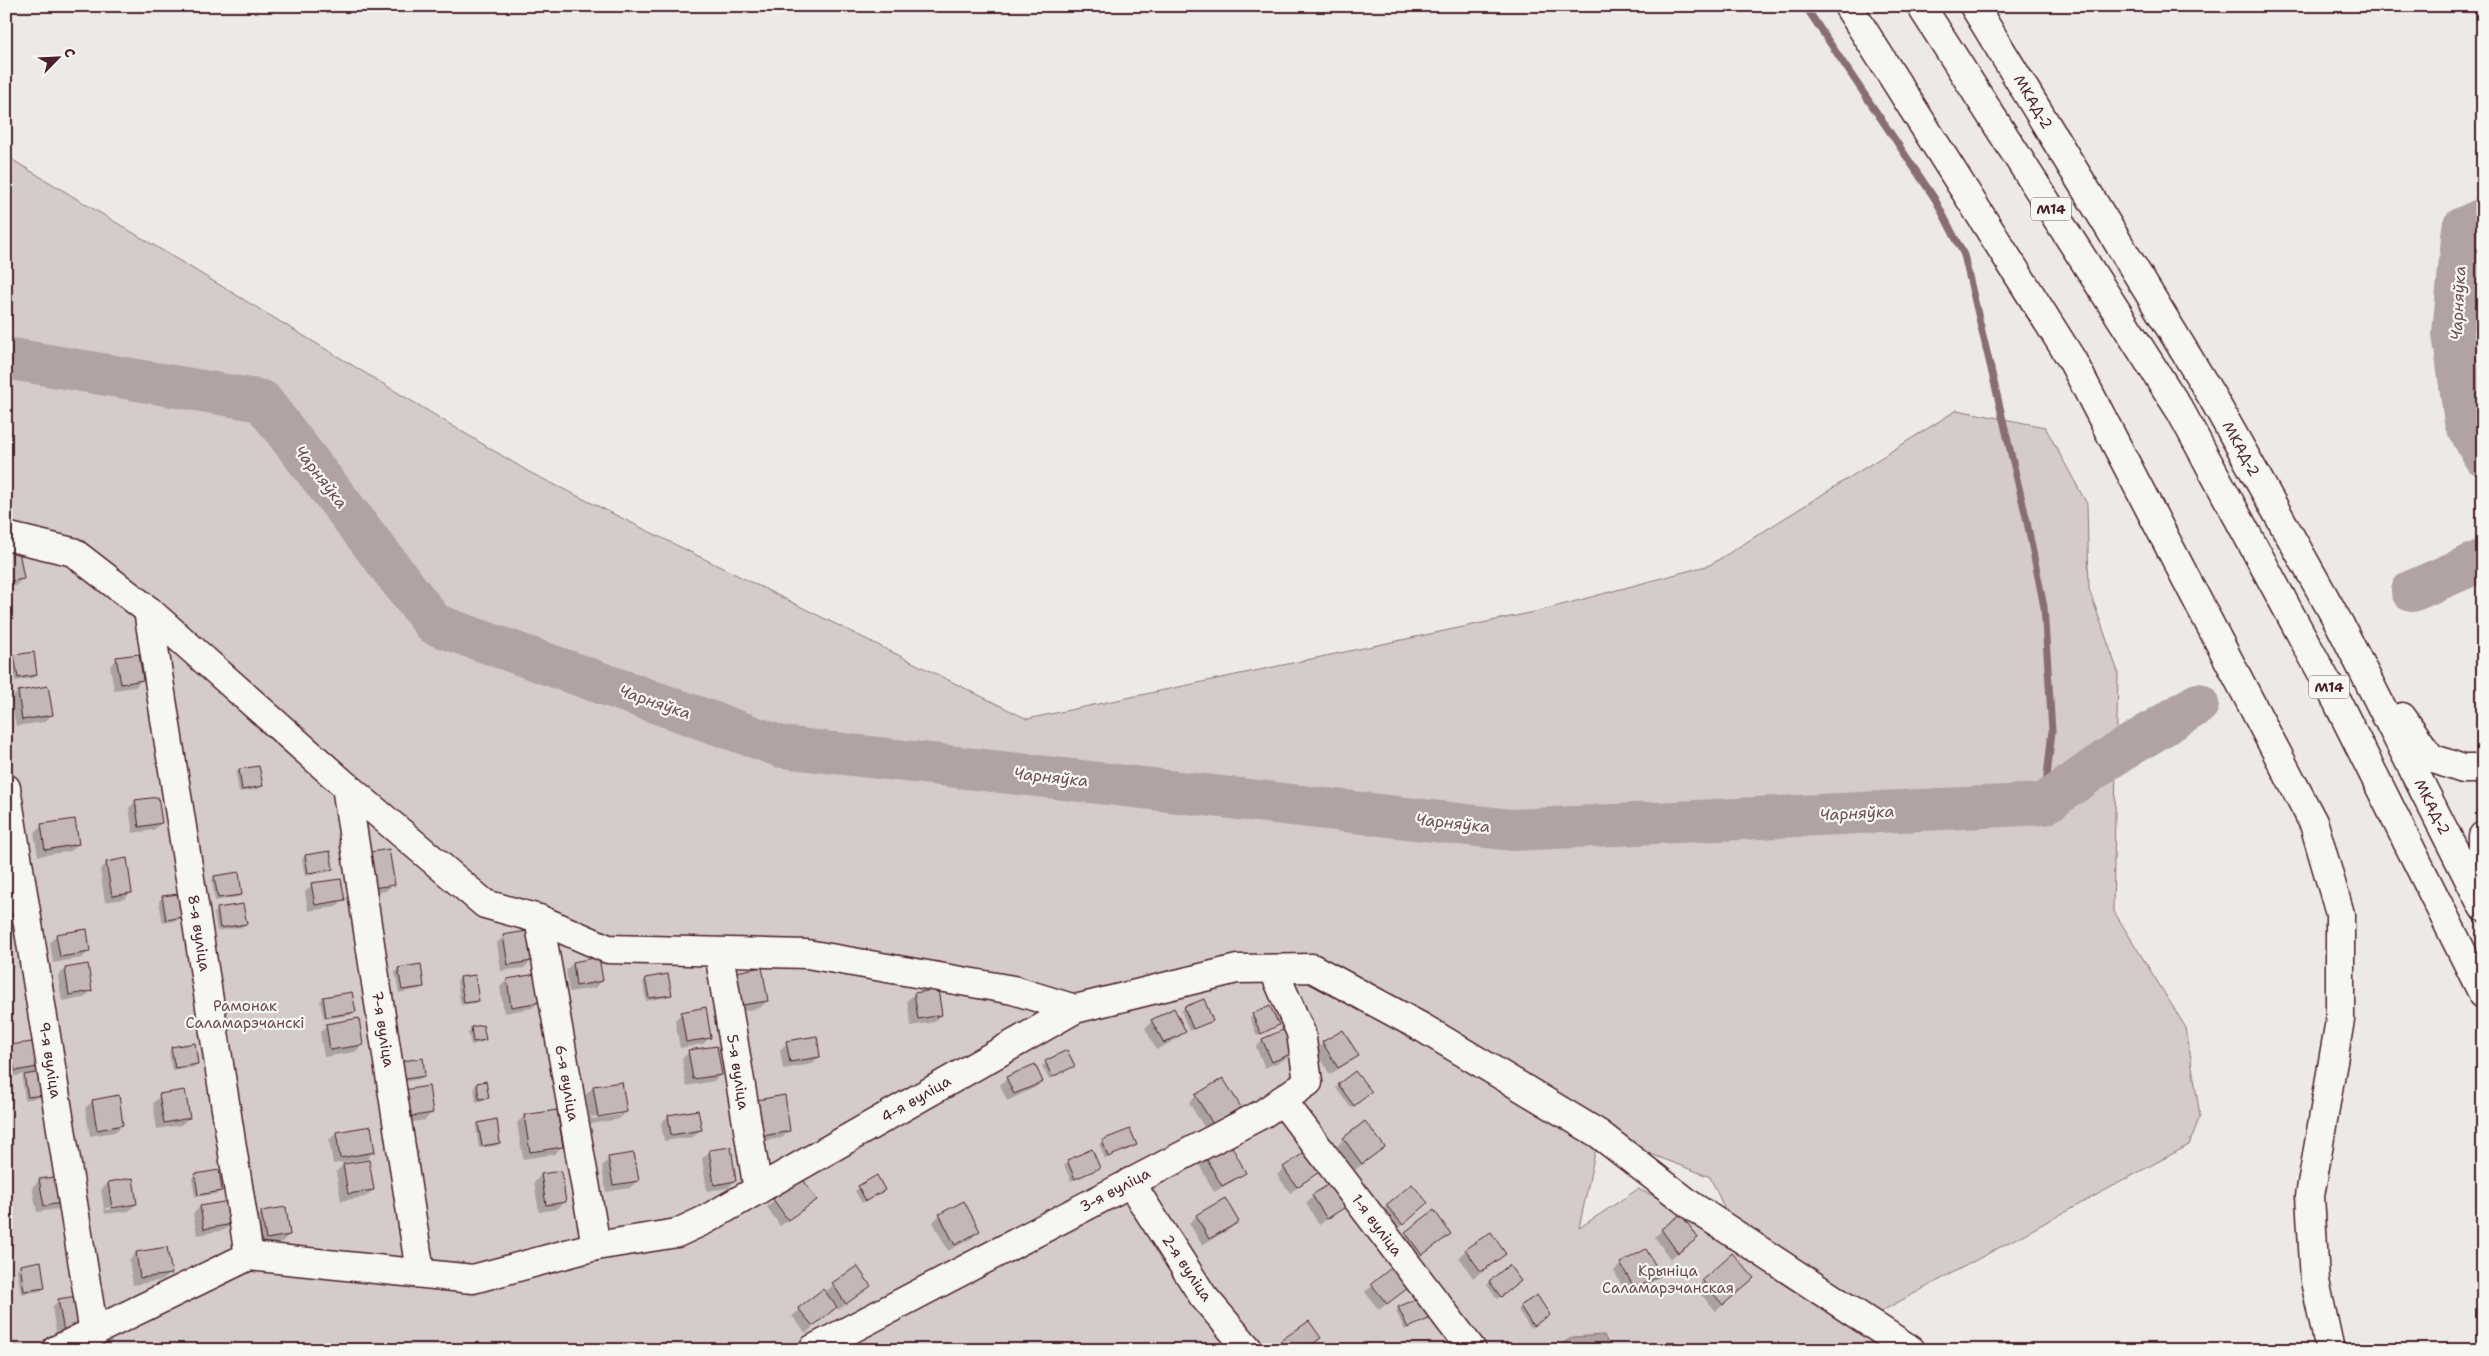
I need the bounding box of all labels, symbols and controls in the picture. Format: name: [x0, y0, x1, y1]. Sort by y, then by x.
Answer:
north arrow: [32, 32, 82, 82]
text: С: [60, 45, 80, 60]
street label: МКАД-2: [2009, 71, 2057, 133]
road number: М14: [2031, 198, 2071, 220]
water label: Чарняўка: [2446, 265, 2470, 341]
street label: МКАД-2: [2218, 418, 2264, 480]
water label: Чарняўка: [290, 441, 352, 513]
road number: М14: [2309, 676, 2349, 699]
water label: Чарняўка: [616, 680, 694, 724]
water label: Чарняўка: [1013, 763, 1089, 791]
street label: МКАД-2: [2409, 776, 2455, 838]
water label: Чарняўка: [1819, 801, 1895, 825]
water label: Чарняўка: [1415, 809, 1491, 837]
street label: 8-я вуліца: [183, 893, 215, 973]
street label: 7-я вуліца: [367, 989, 399, 1069]
park label: Рамонак Саламарэчанскі: [185, 996, 305, 1033]
street label: 9-я вуліца: [34, 1020, 66, 1100]
street label: 5-я вуліца: [722, 1033, 754, 1112]
street label: 6-я вуліца: [550, 1043, 584, 1124]
street label: 4-я вуліца: [877, 1071, 955, 1127]
street label: 3-я вуліца: [1076, 1163, 1154, 1217]
street label: 1-я вуліца: [1347, 1190, 1407, 1261]
street label: 2-я вуліца: [1157, 1231, 1217, 1306]
park label: Крыніца Саламарэчанская: [1602, 1261, 1734, 1298]

